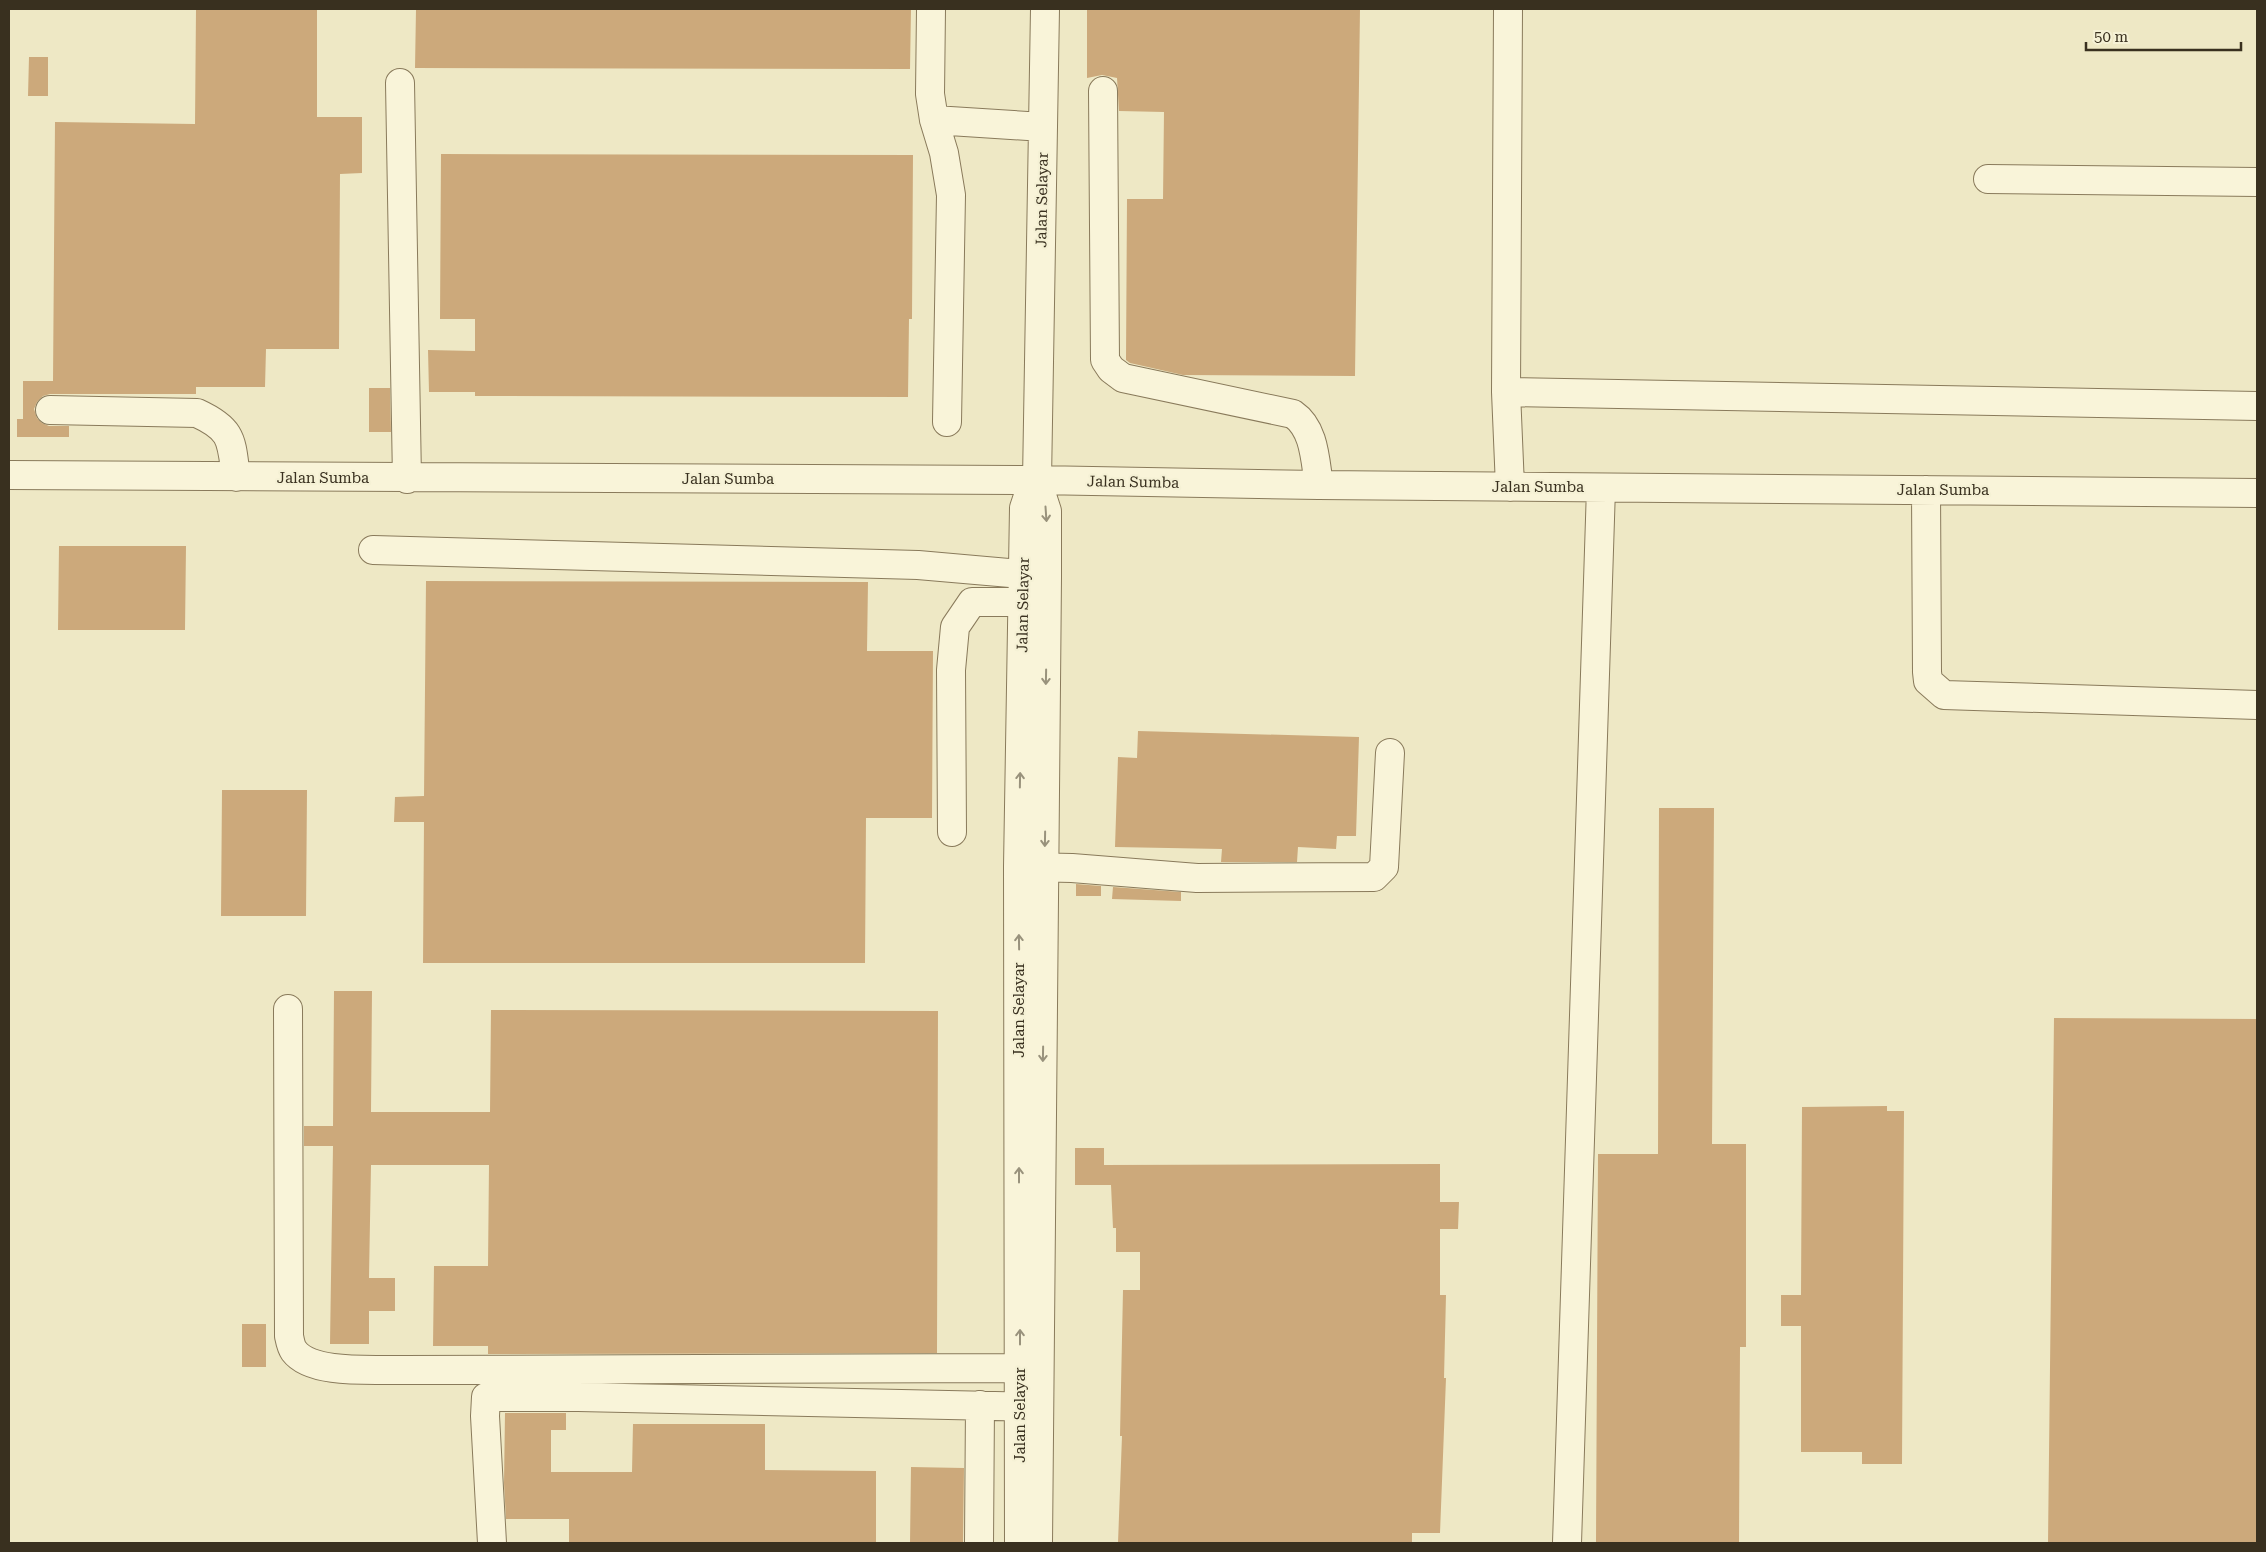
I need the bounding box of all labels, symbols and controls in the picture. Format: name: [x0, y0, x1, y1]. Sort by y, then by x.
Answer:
scale bar: [2086, 20, 2241, 52]
text: 50 m: [2094, 28, 2129, 46]
street label: Jalan Selayar: [1032, 152, 1052, 248]
street label: Jalan Sumba: [277, 469, 369, 487]
street label: Jalan Sumba: [682, 470, 774, 488]
street label: Jalan Sumba: [1087, 472, 1179, 492]
street label: Jalan Sumba: [1492, 478, 1584, 496]
street label: Jalan Sumba: [1897, 481, 1989, 499]
one-way arrow: [1042, 506, 1051, 522]
street label: Jalan Selayar: [1013, 557, 1033, 653]
one-way arrow: [1041, 668, 1051, 684]
one-way arrow: [1015, 772, 1024, 788]
one-way arrow: [1040, 830, 1050, 847]
one-way arrow: [1014, 934, 1024, 950]
street label: Jalan Selayar: [1010, 962, 1028, 1058]
one-way arrow: [1038, 1046, 1048, 1062]
one-way arrow: [1015, 1167, 1024, 1183]
one-way arrow: [1015, 1329, 1025, 1346]
street label: Jalan Selayar: [1011, 1367, 1029, 1463]

